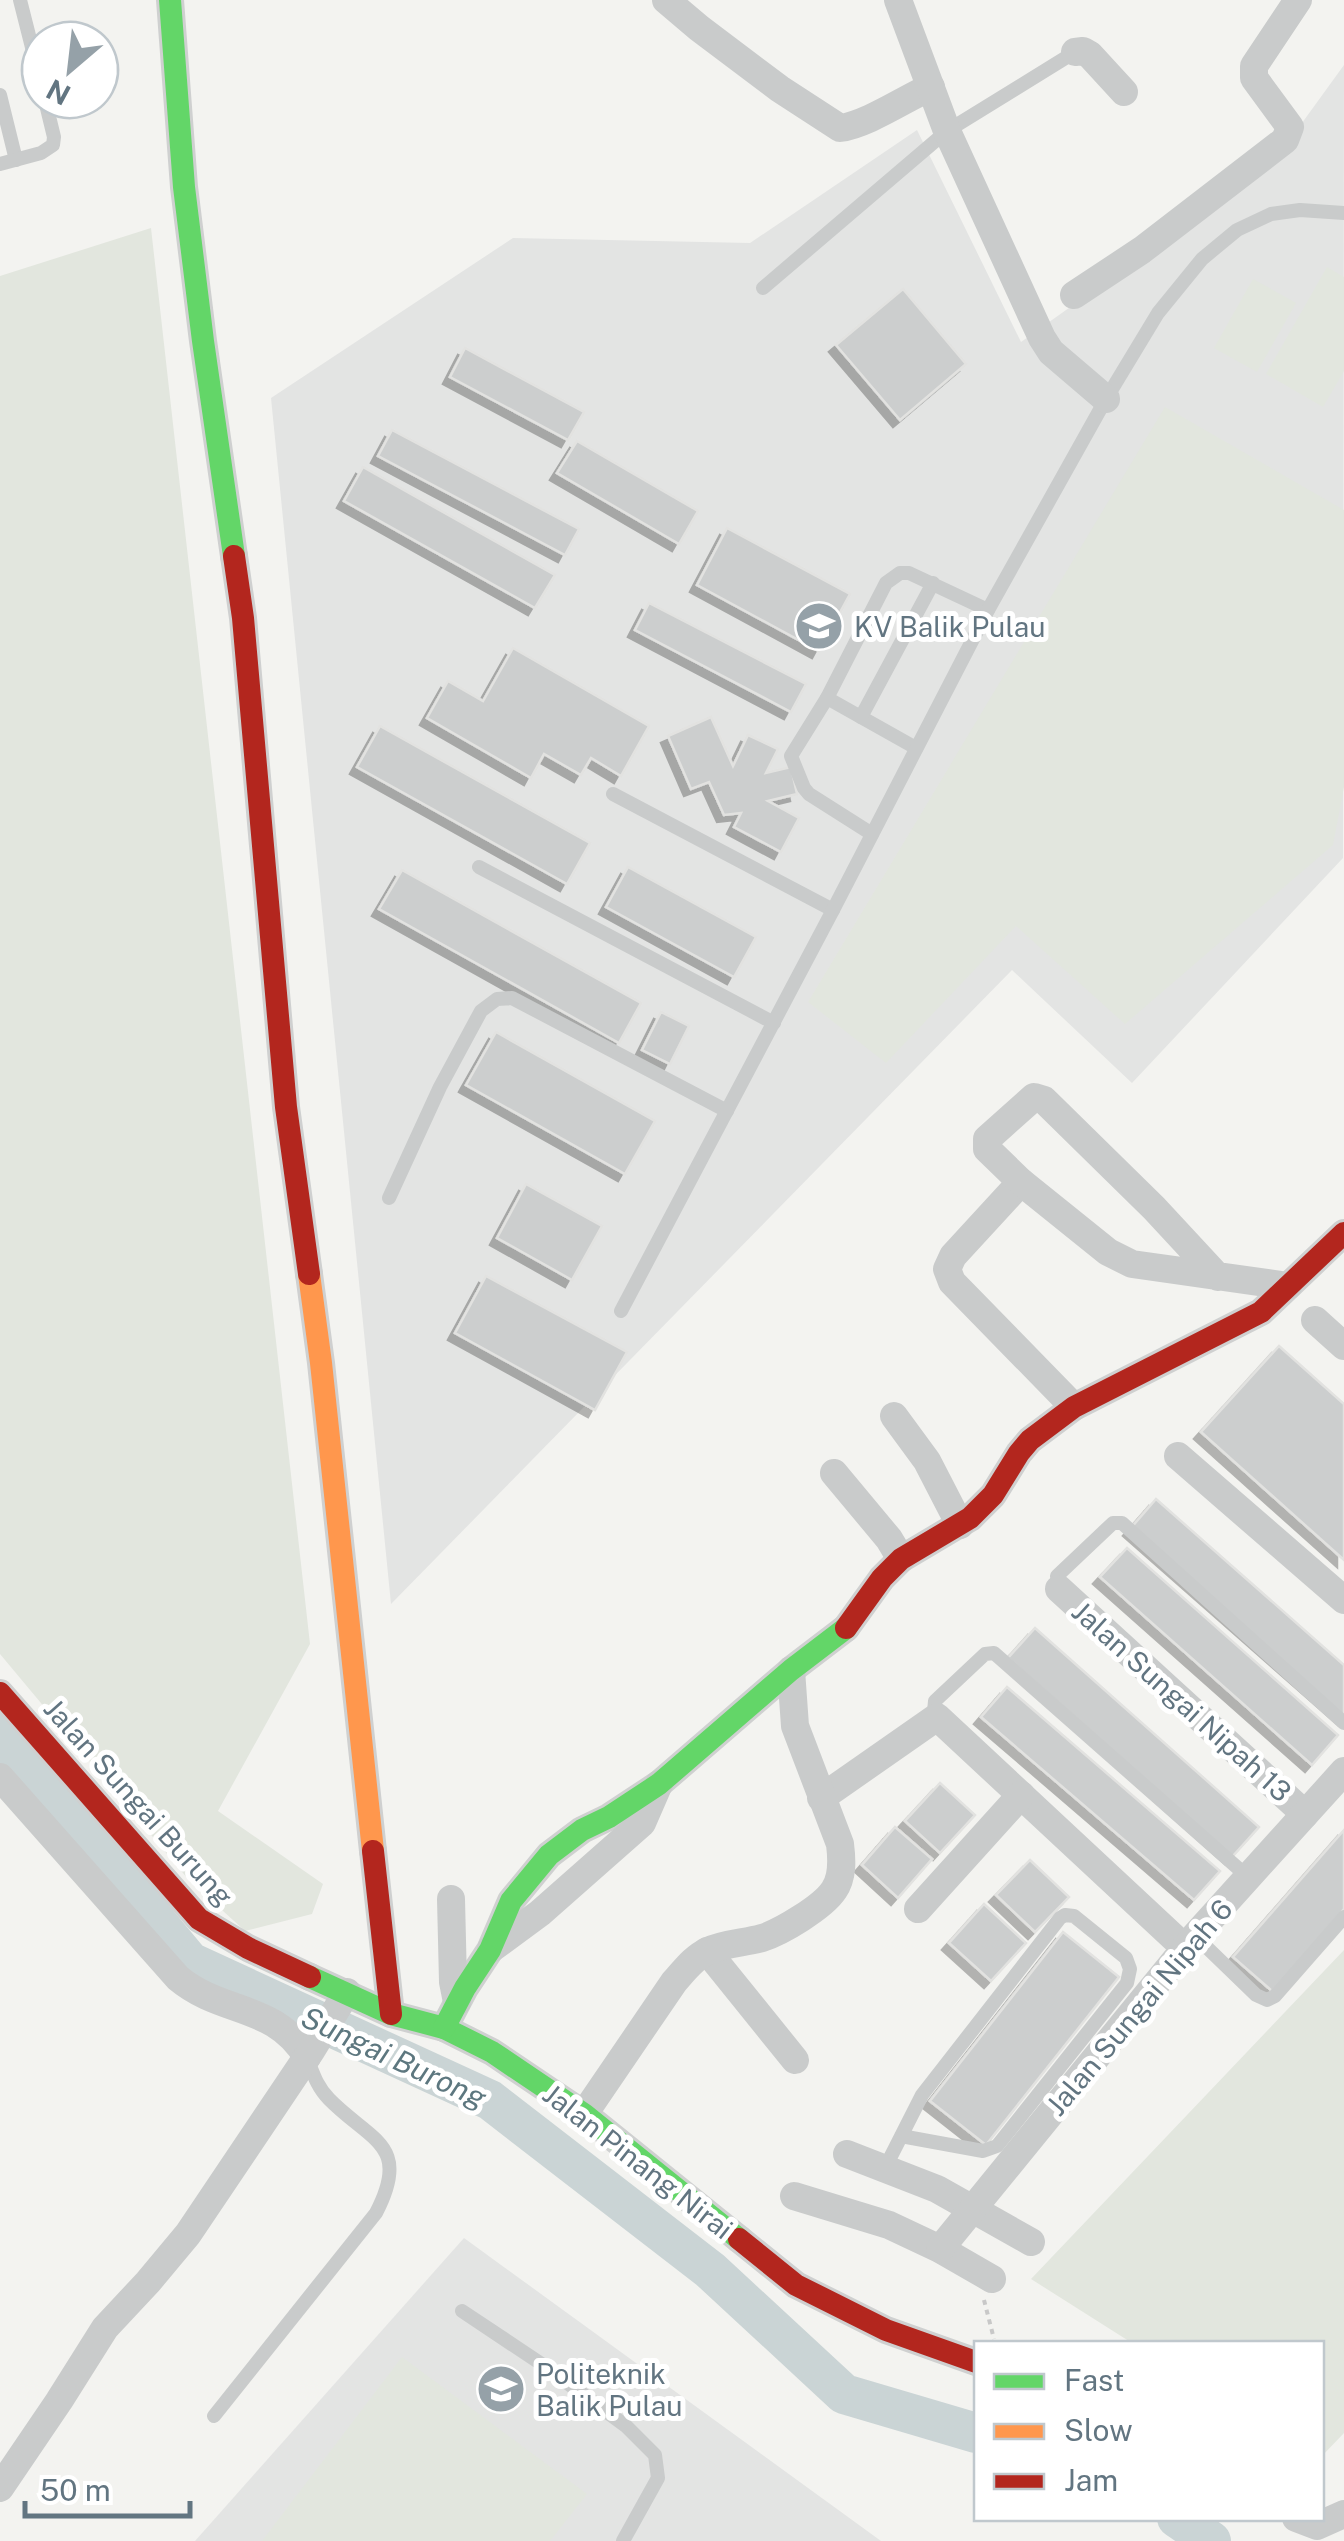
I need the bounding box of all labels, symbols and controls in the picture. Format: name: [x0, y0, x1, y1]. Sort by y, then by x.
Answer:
north arrow: [20, 20, 120, 120]
text: N: [41, 73, 75, 112]
school or university icon: KV Balik Pulau: [793, 600, 845, 652]
place label: KV Balik Pulau: [854, 610, 1046, 643]
street label: Jalan Sungai Nipah 13: [1066, 1594, 1298, 1808]
street label: Jalan Sungai Burung: [37, 1692, 241, 1912]
street label: Jalan Sungai Nipah 6: [1039, 1892, 1239, 2122]
water label: Sungai Burong: [296, 1998, 492, 2116]
street label: Jalan Pinang Nirai: [537, 2077, 739, 2245]
legend: [974, 2341, 1324, 2521]
place label: Politeknik Balik Pulau: [536, 2357, 683, 2422]
text: Fast: [1064, 2362, 1124, 2398]
school or university icon: Politeknik Balik Pulau: [475, 2363, 527, 2415]
text: Slow: [1064, 2412, 1133, 2448]
scale bar: [25, 2456, 190, 2518]
text: Jam: [1064, 2462, 1118, 2498]
text: 50 m: [40, 2472, 111, 2508]

